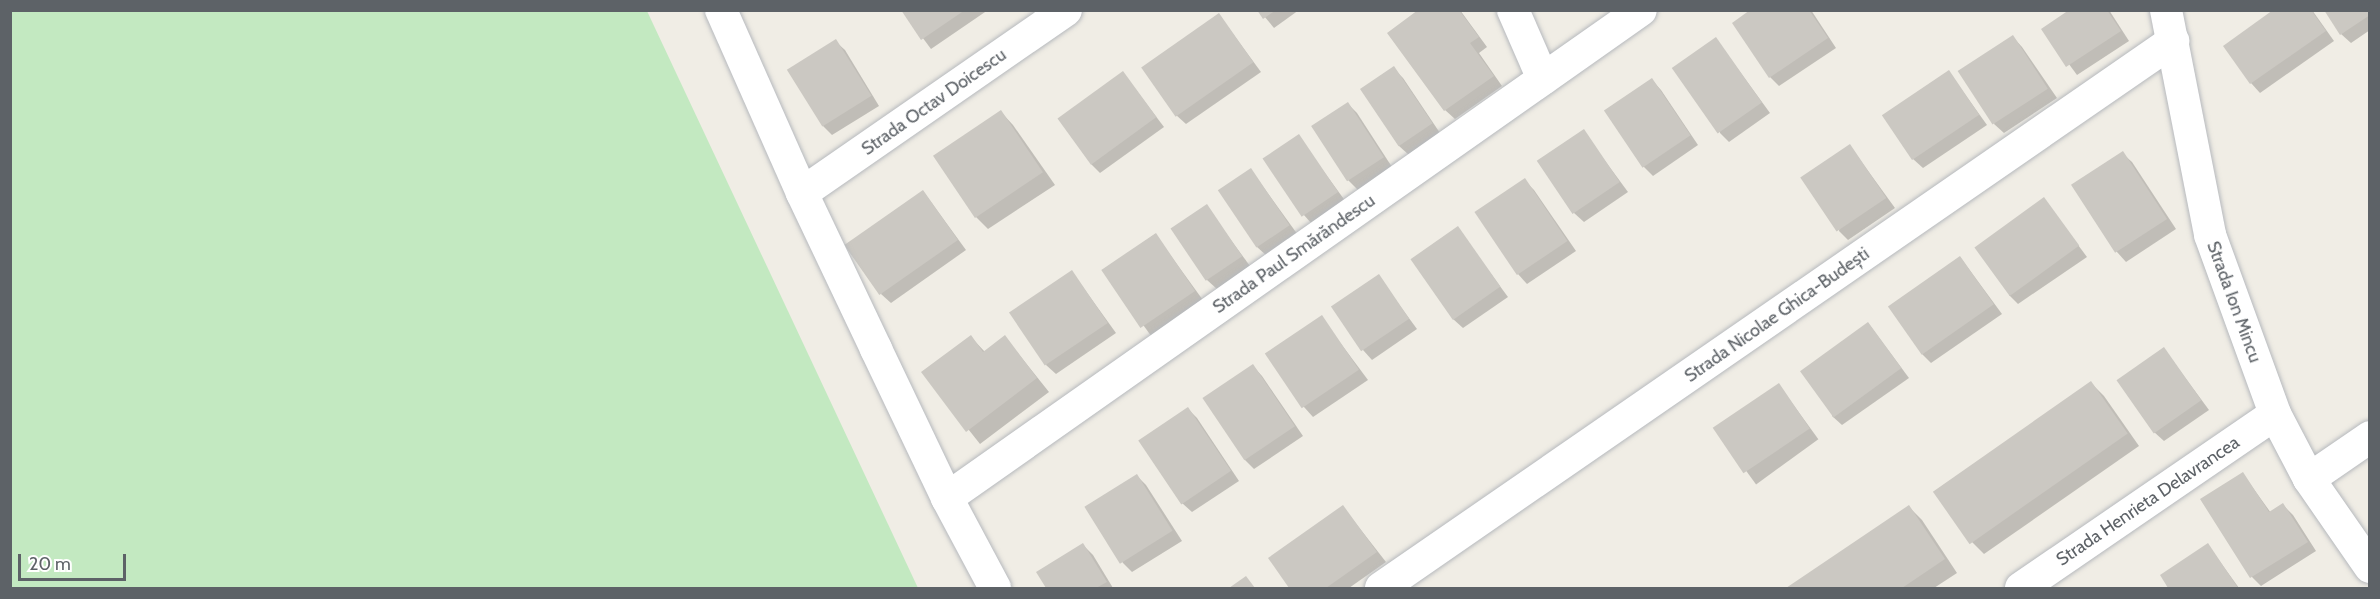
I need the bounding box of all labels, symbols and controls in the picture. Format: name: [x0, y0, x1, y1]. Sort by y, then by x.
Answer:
street label: Strada Octav Doicescu: [858, 44, 1010, 160]
street label: Strada Paul Smărăndescu: [1209, 190, 1379, 318]
street label: Strada Ion Mincu: [2202, 238, 2266, 366]
street label: Strada Nicolae Ghica-Budești: [1681, 243, 1873, 387]
street label: Strada Henrieta Delavrancea: [2052, 432, 2244, 570]
scale bar: [21, 542, 129, 580]
text: 20 m: [29, 553, 71, 575]

